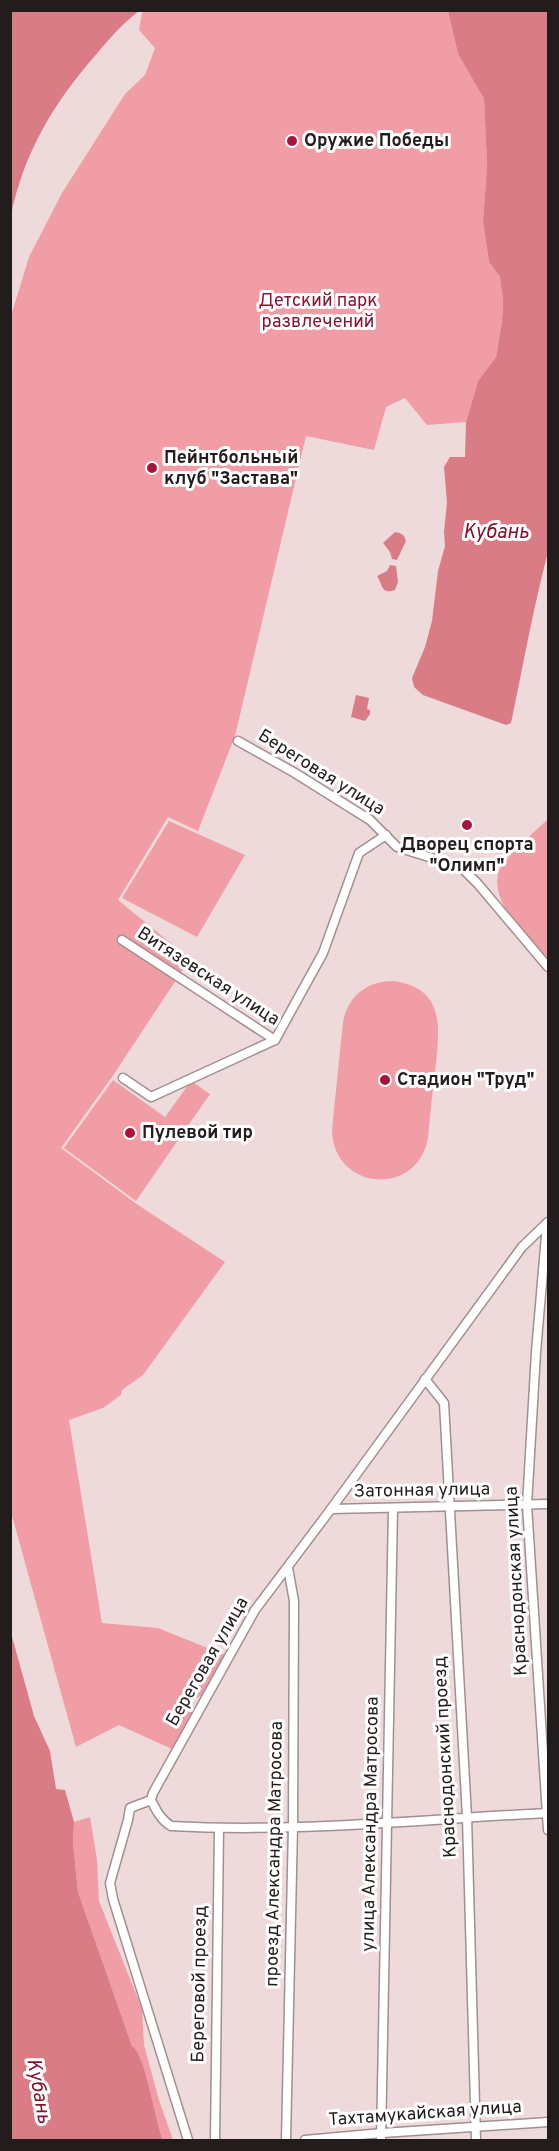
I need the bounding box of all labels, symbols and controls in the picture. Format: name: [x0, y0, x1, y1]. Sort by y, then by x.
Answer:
place label: Оружие Победы: [304, 130, 449, 153]
marker: Оружие Победы: [285, 134, 299, 148]
park label: Детский парк развлечений: [258, 290, 378, 334]
place label: Пейнтбольный клуб "Застава": [164, 447, 298, 491]
marker: Пейнтбольный клуб "Застава": [145, 461, 159, 475]
water label: Кубань: [463, 520, 529, 546]
street label: Береговая улица: [253, 725, 389, 821]
marker: Дворец спорта "Олимп": [460, 818, 474, 832]
place label: Дворец спорта "Олимп": [400, 834, 534, 878]
street label: Витязевская улица: [132, 922, 284, 1032]
place label: Стадион "Труд": [397, 1069, 534, 1092]
marker: Стадион "Труд": [378, 1073, 392, 1087]
place label: Пулевой тир: [142, 1122, 253, 1145]
marker: Пулевой тир: [123, 1126, 137, 1140]
street label: Затонная улица: [354, 1478, 490, 1504]
street label: Краснодонская улица: [501, 1486, 533, 1676]
street label: Береговая улица: [162, 1593, 254, 1731]
street label: Краснодонский проезд: [429, 1656, 463, 1858]
street label: улица Александра Матросова: [357, 1696, 385, 1952]
street label: проезд Александра Матросова: [261, 1721, 289, 1987]
street label: Береговой проезд: [187, 1905, 213, 2063]
water label: Кубань: [19, 2056, 57, 2126]
street label: Тахтамукайская улица: [328, 2096, 522, 2132]

